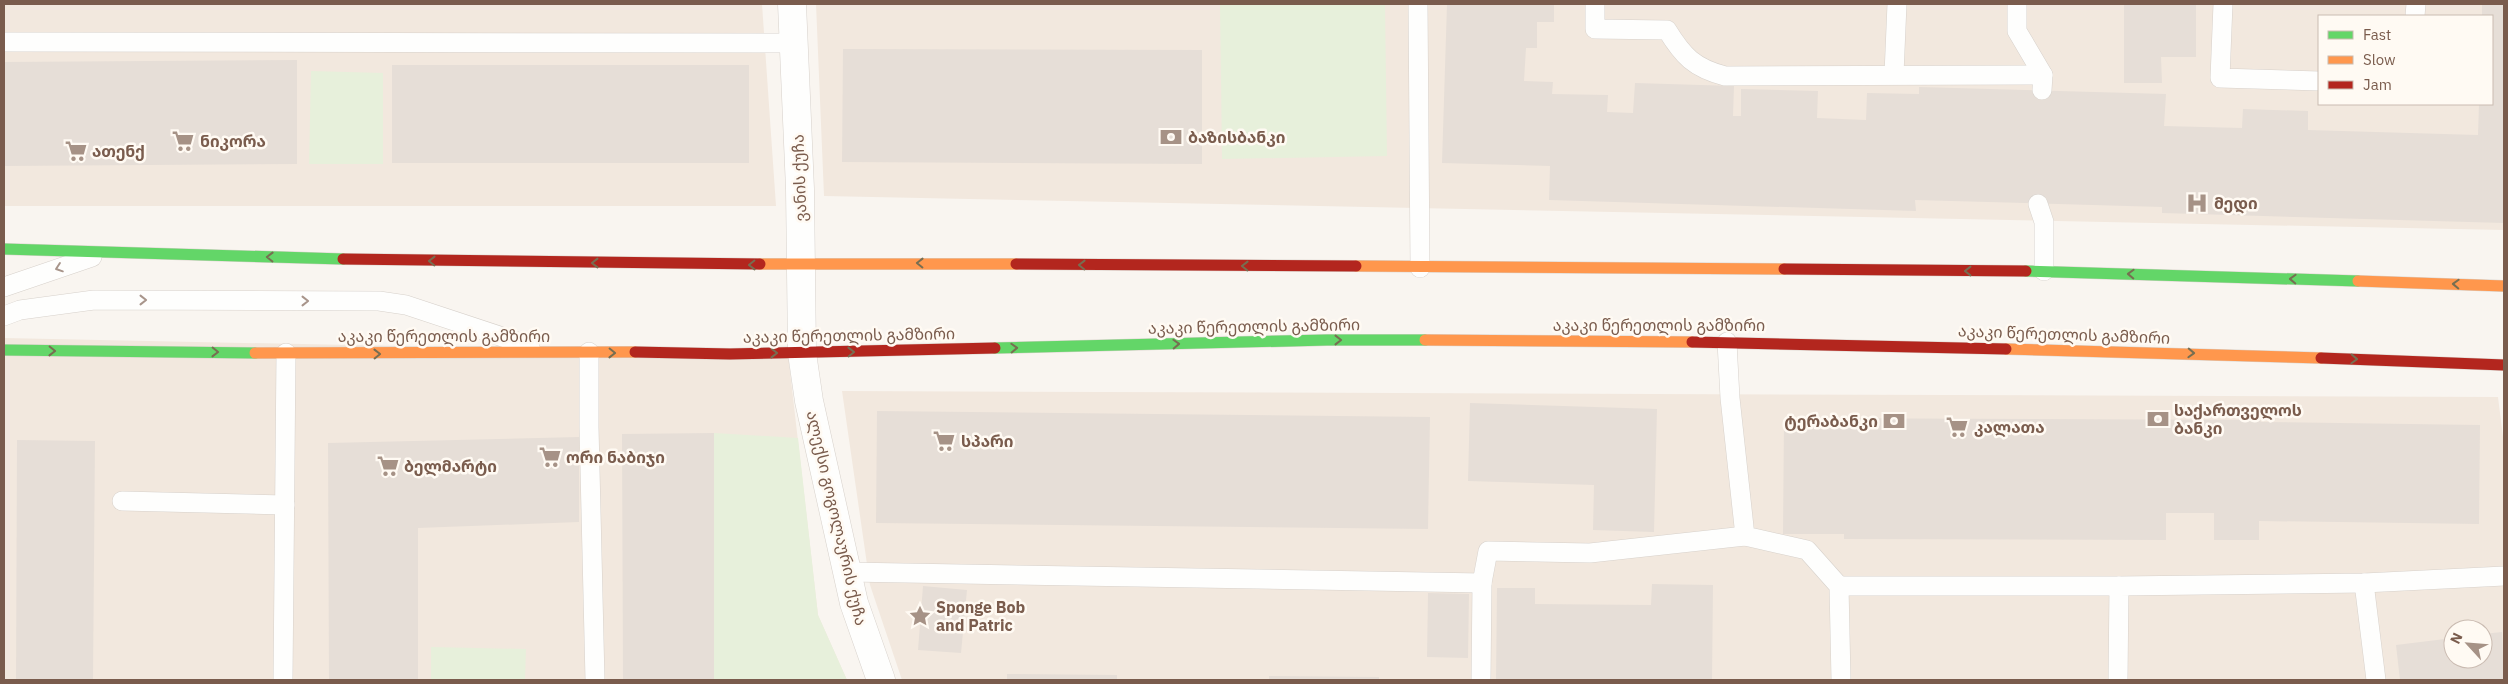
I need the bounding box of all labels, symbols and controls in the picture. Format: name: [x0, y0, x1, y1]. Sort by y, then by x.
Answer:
legend: [2318, 15, 2493, 105]
text: Fast: [2363, 25, 2391, 44]
text: Slow: [2363, 50, 2396, 69]
text: Jam: [2363, 75, 2392, 94]
bank icon: ბაზისბანკი: [1158, 124, 1184, 150]
place label: ბაზისბანკი: [1188, 127, 1285, 147]
supermarket icon: ნიკორა: [170, 128, 196, 154]
place label: ნიკორა: [200, 131, 266, 151]
street label: ვანის ქუჩა: [787, 134, 811, 222]
supermarket icon: ათენქ: [63, 138, 89, 164]
place label: ათენქ: [92, 141, 145, 161]
hospital icon: მედი: [2184, 190, 2210, 216]
place label: მედი: [2214, 193, 2258, 214]
one-way arrow: [266, 252, 274, 262]
one-way arrow: [428, 256, 436, 266]
one-way arrow: [591, 258, 598, 268]
one-way arrow: [916, 258, 924, 268]
one-way arrow: [748, 259, 756, 270]
one-way arrow: [1078, 260, 1086, 270]
one-way arrow: [1241, 261, 1248, 271]
one-way arrow: [55, 262, 63, 272]
one-way arrow: [1964, 266, 1972, 276]
one-way arrow: [2126, 269, 2134, 279]
one-way arrow: [2289, 274, 2296, 284]
one-way arrow: [2451, 279, 2459, 290]
one-way arrow: [140, 295, 147, 305]
one-way arrow: [302, 296, 310, 306]
street label: აკაკი წერეთლის გამზირი: [1148, 314, 1360, 339]
street label: აკაკი წერეთლის გამზირი: [1553, 315, 1765, 336]
street label: აკაკი წერეთლის გამზირი: [1957, 320, 2171, 349]
street label: აკაკი წერეთლის გამზირი: [743, 323, 955, 348]
street label: აკაკი წერეთლის გამზირი: [338, 326, 550, 347]
one-way arrow: [1335, 335, 1343, 345]
one-way arrow: [1172, 339, 1180, 349]
one-way arrow: [1010, 343, 1018, 354]
one-way arrow: [49, 346, 57, 356]
one-way arrow: [212, 347, 219, 357]
one-way arrow: [848, 347, 855, 357]
one-way arrow: [608, 348, 616, 358]
one-way arrow: [771, 348, 779, 359]
one-way arrow: [2188, 348, 2196, 359]
one-way arrow: [374, 349, 382, 359]
one-way arrow: [2350, 354, 2358, 365]
place label: საქართველოს ბანკი: [2174, 400, 2302, 438]
bank icon: საქართველოს ბანკი: [2145, 406, 2171, 432]
bank icon: ტერაბანკი: [1881, 408, 1907, 434]
street label: ალექსი გოგოლაურის ქუჩა: [802, 409, 871, 628]
place label: ტერაბანკი: [1784, 411, 1878, 431]
supermarket icon: კალათა: [1944, 414, 1970, 440]
place label: კალათა: [1974, 417, 2045, 438]
supermarket icon: სპარი: [931, 428, 957, 454]
place label: სპარი: [961, 431, 1014, 451]
supermarket icon: ორი ნაბიჯი: [537, 444, 563, 470]
place label: ორი ნაბიჯი: [566, 447, 665, 467]
supermarket icon: ბელმარტი: [375, 453, 401, 479]
place label: ბელმარტი: [404, 456, 497, 477]
place label: Sponge Bob and Patric: [936, 597, 1025, 635]
place icon: Sponge Bob and Patric: [907, 603, 933, 629]
north arrow: [2443, 619, 2493, 669]
text: N: [2446, 630, 2467, 647]

